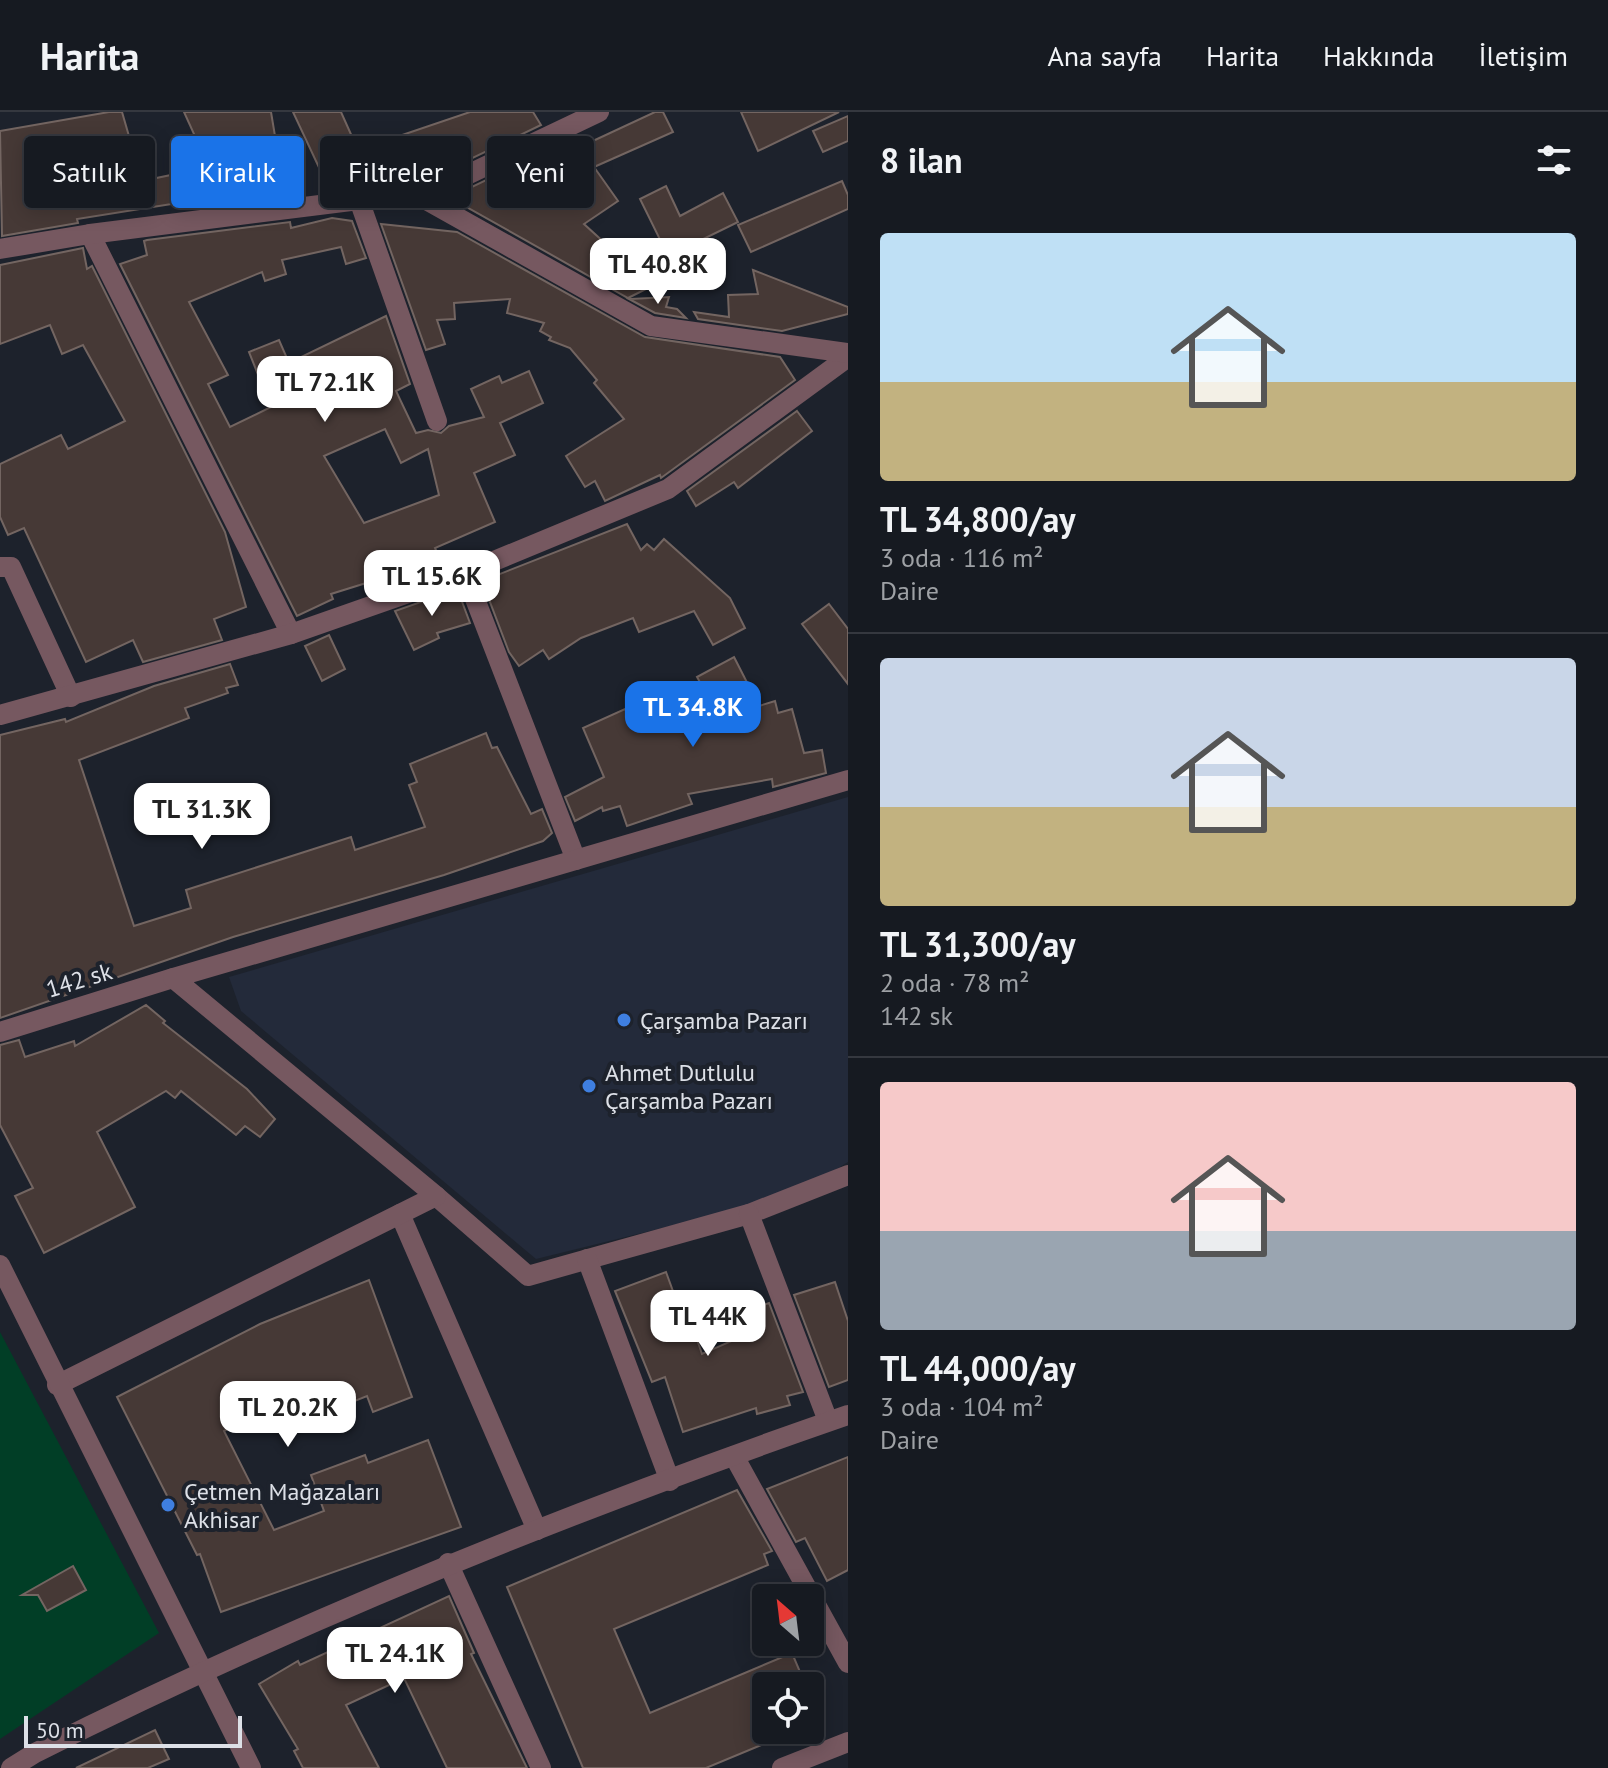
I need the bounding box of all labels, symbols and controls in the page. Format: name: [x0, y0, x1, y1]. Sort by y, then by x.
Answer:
text: Harita: [40, 31, 139, 80]
text: Ana sayfa: [1047, 37, 1162, 74]
text: Harita: [1206, 37, 1279, 74]
text: Hakkında: [1323, 37, 1434, 74]
text: İletişim: [1478, 37, 1568, 74]
chip: Satılık: [24, 136, 155, 208]
chip: Kiralık: [171, 136, 304, 208]
chip: Filtreler: [320, 136, 471, 208]
chip: Yeni: [487, 136, 594, 208]
text: 8 ilan: [880, 138, 962, 182]
icon: filters: [1532, 138, 1576, 182]
pin: TL 40.8K: [575, 238, 741, 306]
text: TL 40.8K: [608, 247, 708, 280]
icon: home: [1156, 285, 1300, 429]
pin: TL 72.1K: [242, 356, 408, 424]
text: TL 72.1K: [275, 365, 375, 398]
text: TL 34,800/ay: [880, 497, 1076, 541]
text: 3 oda · 116 m²: [880, 541, 1044, 574]
pin: TL 15.6K: [349, 550, 515, 618]
text: TL 15.6K: [382, 559, 482, 592]
text: Daire: [880, 574, 939, 607]
pin: TL 34.8K: [610, 681, 776, 749]
text: TL 34.8K: [643, 690, 743, 723]
icon: home: [1156, 710, 1300, 854]
pin: TL 31.3K: [119, 783, 285, 851]
text: TL 31.3K: [152, 792, 252, 825]
text: TL 31,300/ay: [880, 922, 1076, 966]
street label: 142 sk: [42, 955, 116, 1005]
text: 2 oda · 78 m²: [880, 966, 1029, 999]
text: 142 sk: [880, 999, 953, 1032]
place label: Çarşamba Pazarı: [640, 1005, 808, 1036]
marker: Çarşamba Pazarı: [615, 1011, 633, 1029]
place label: Ahmet Dutlulu Çarşamba Pazarı: [605, 1057, 773, 1116]
marker: Ahmet Dutlulu Çarşamba Pazarı: [580, 1077, 598, 1095]
icon: home: [1156, 1134, 1300, 1278]
pin: TL 44K: [643, 1290, 773, 1358]
text: TL 44K: [669, 1299, 748, 1332]
text: TL 44,000/ay: [880, 1346, 1076, 1390]
pin: TL 20.2K: [205, 1381, 371, 1449]
text: TL 20.2K: [238, 1390, 338, 1423]
text: 3 oda · 104 m²: [880, 1390, 1044, 1423]
text: Daire: [880, 1423, 939, 1456]
place label: Çetmen Mağazaları Akhisar: [184, 1476, 380, 1535]
marker: Çetmen Mağazaları Akhisar: [159, 1496, 177, 1514]
north arrow: [752, 1584, 824, 1656]
map controls: [752, 1584, 824, 1744]
pin: TL 24.1K: [312, 1627, 478, 1695]
text: TL 24.1K: [345, 1636, 445, 1669]
button: locate: [752, 1672, 824, 1744]
scale bar: [24, 1712, 242, 1748]
text: 50 m: [36, 1716, 84, 1744]

